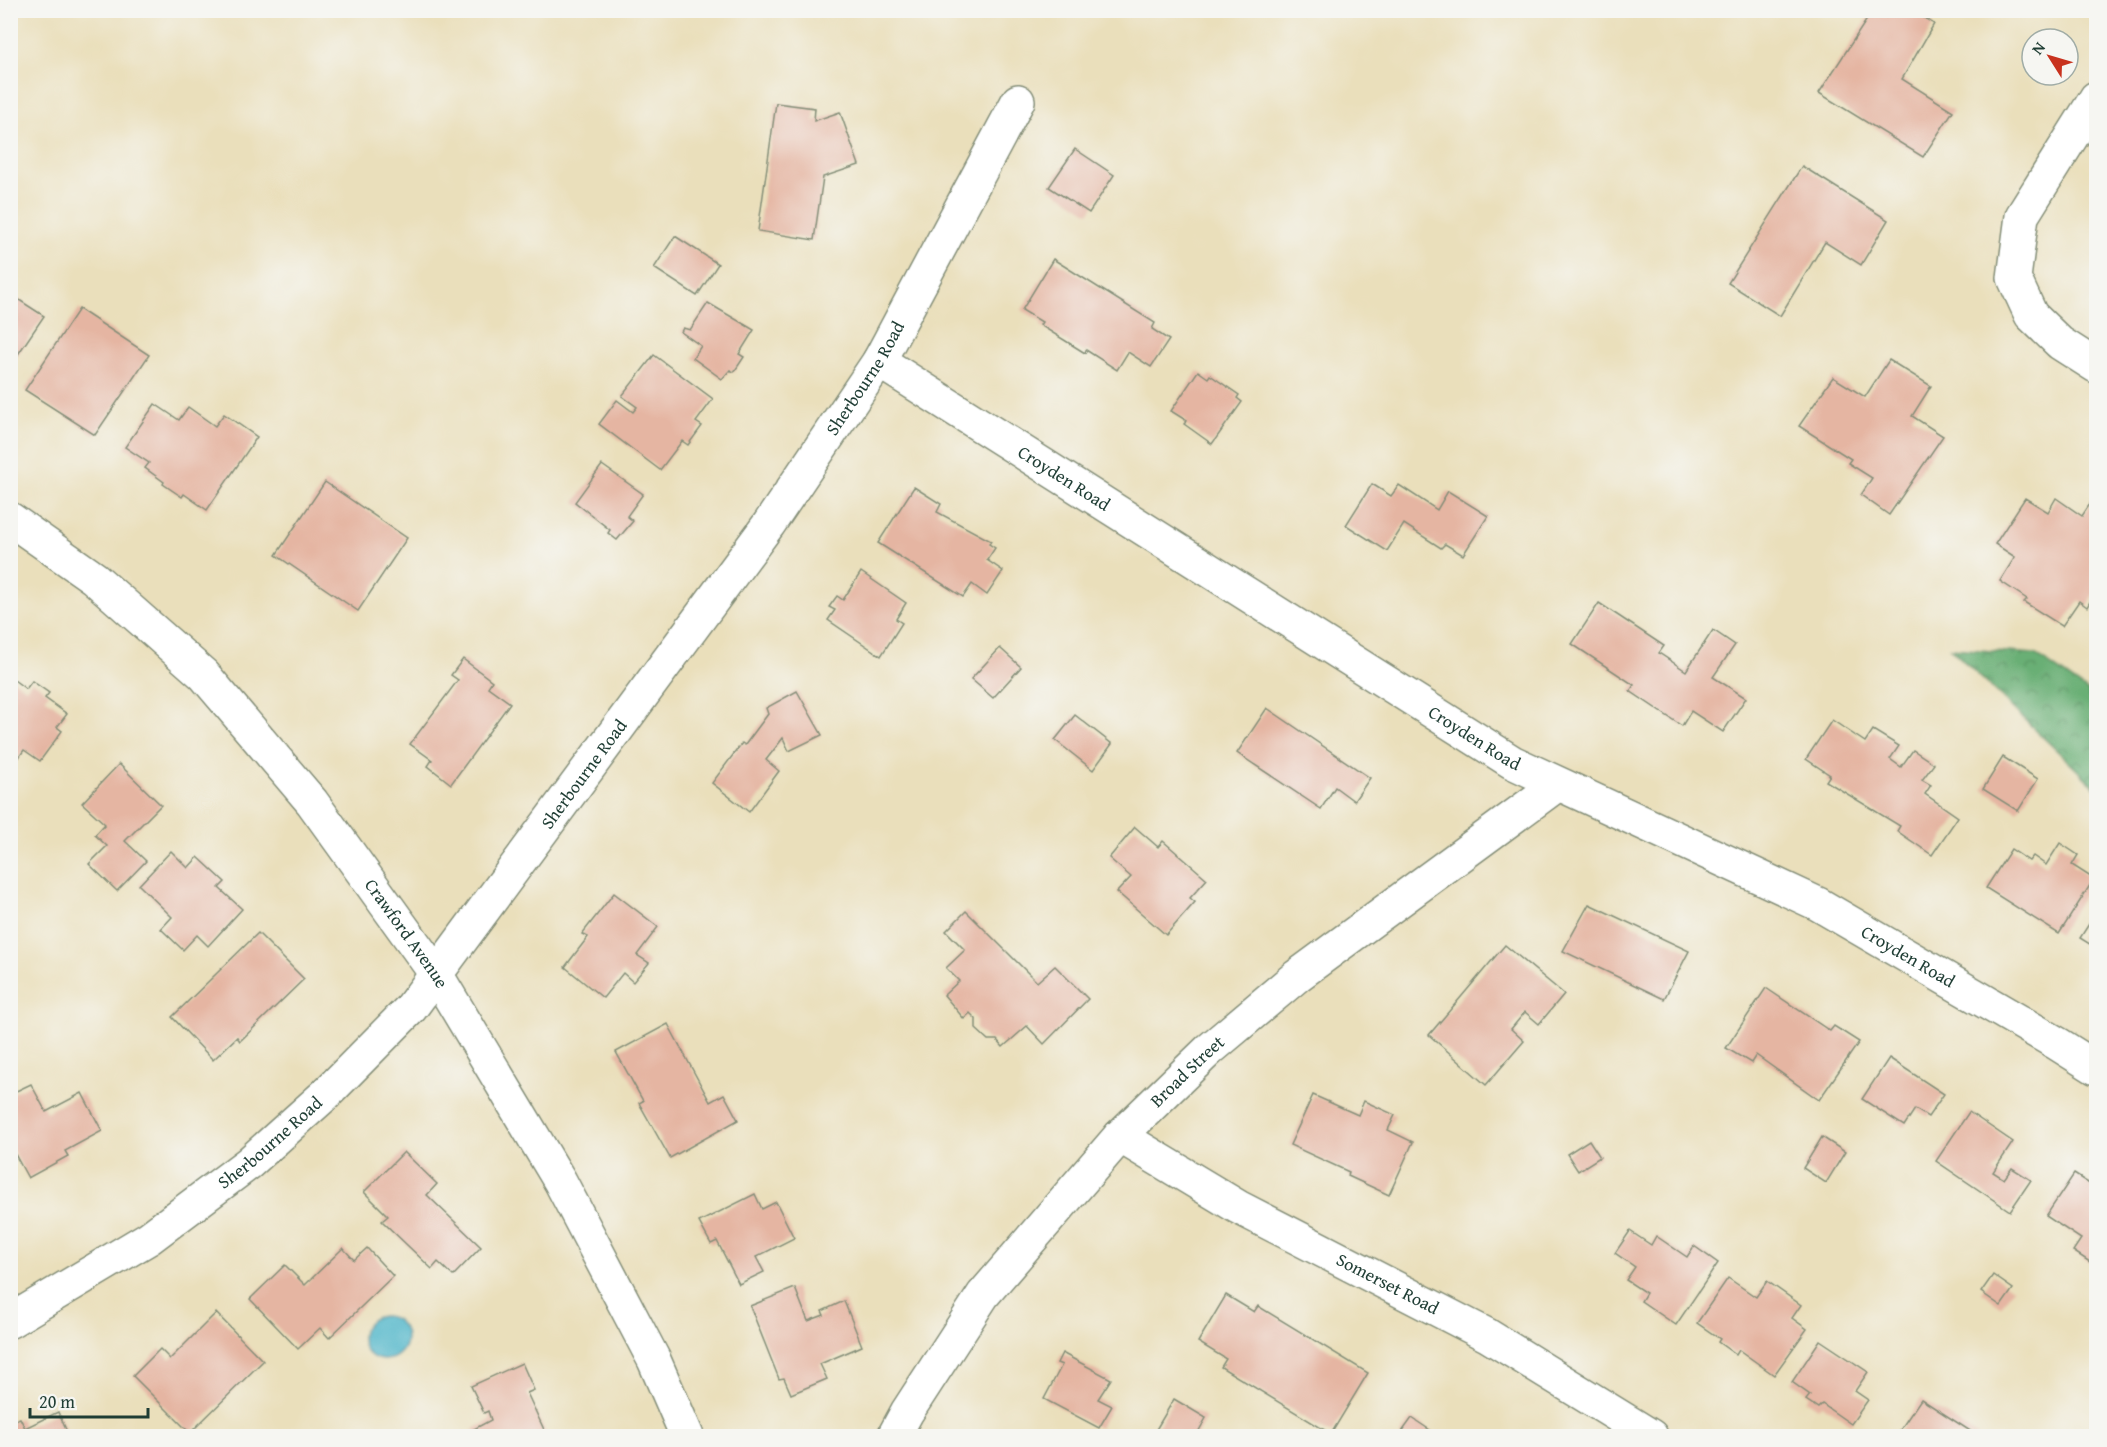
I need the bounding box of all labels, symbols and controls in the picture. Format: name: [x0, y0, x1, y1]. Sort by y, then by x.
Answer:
north arrow: [2020, 27, 2080, 87]
text: N: [2025, 36, 2051, 59]
street label: Sherbourne Road: [819, 316, 911, 441]
street label: Croyden Road: [1013, 438, 1116, 517]
street label: Croyden Road: [1423, 698, 1526, 777]
street label: Sherbourne Road: [534, 713, 633, 834]
street label: Crawford Avenue: [358, 873, 455, 993]
street label: Croyden Road: [1856, 918, 1961, 994]
street label: Broad Street: [1143, 1028, 1231, 1113]
street label: Sherbourne Road: [212, 1089, 328, 1195]
street label: Somerset Road: [1332, 1246, 1444, 1321]
scale bar: [30, 1381, 148, 1419]
text: 20 m: [39, 1388, 75, 1415]

